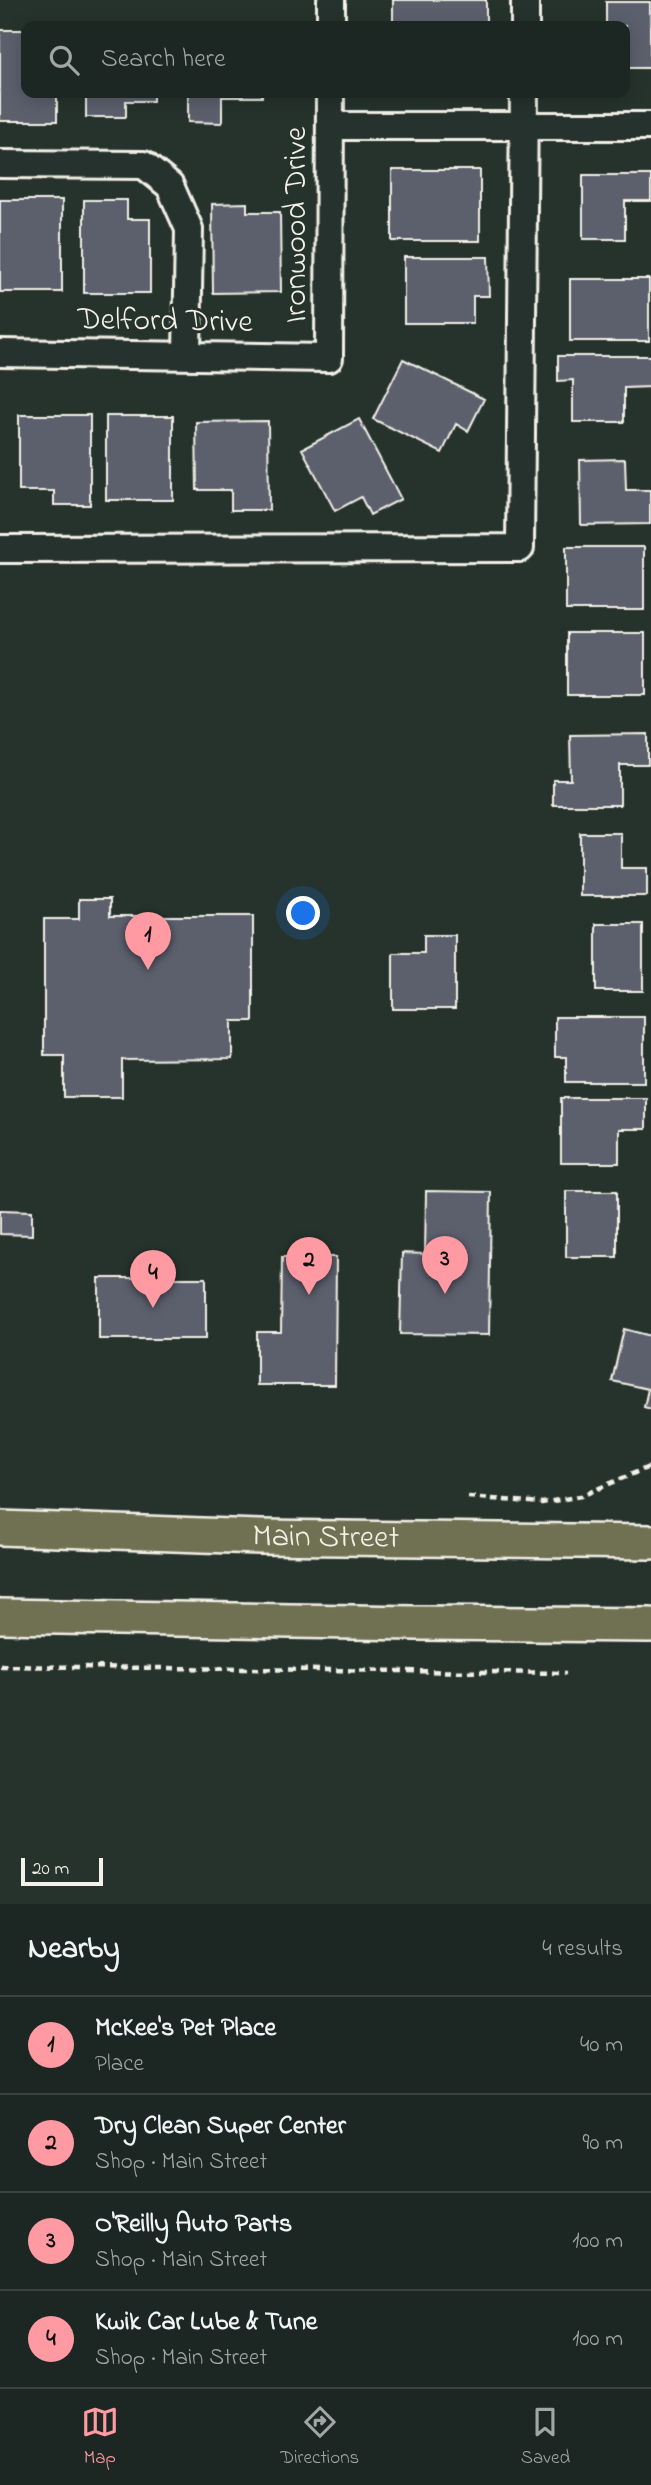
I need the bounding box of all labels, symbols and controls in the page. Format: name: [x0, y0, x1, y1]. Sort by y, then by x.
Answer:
search box: [21, 21, 630, 98]
icon: search: [45, 41, 83, 79]
text: Search here: [101, 41, 226, 79]
street label: Ironwood Drive: [274, 126, 321, 323]
street label: Delford Drive: [76, 297, 254, 347]
your location: [286, 896, 320, 930]
pin: 1: [125, 912, 171, 970]
pin: 3: [422, 1236, 468, 1294]
pin: 2: [286, 1237, 332, 1295]
pin: 4: [130, 1250, 176, 1308]
street label: Main Street: [252, 1513, 400, 1562]
scale bar: [21, 1855, 103, 1887]
text: 20 m: [32, 1856, 69, 1883]
text: Nearby: [28, 1928, 120, 1972]
text: 4 results: [542, 1933, 623, 1966]
text: McKee's Pet Place: [95, 2010, 276, 2048]
text: 1: [47, 2029, 55, 2062]
text: 40 m: [580, 2029, 623, 2062]
text: Place: [95, 2048, 144, 2081]
text: Dry Clean Super Center: [95, 2108, 346, 2146]
text: 2: [45, 2127, 57, 2160]
text: 90 m: [583, 2127, 623, 2160]
text: Shop · Main Street: [95, 2146, 267, 2179]
text: O'Reilly Auto Parts: [95, 2206, 292, 2244]
text: 3: [46, 2225, 56, 2258]
text: 100 m: [572, 2225, 623, 2258]
text: Shop · Main Street: [95, 2244, 267, 2277]
text: Kwik Car Lube & Tune: [95, 2304, 317, 2342]
text: 4: [46, 2323, 56, 2356]
text: 100 m: [572, 2323, 623, 2356]
text: Shop · Main Street: [95, 2342, 267, 2375]
tab: Map: [81, 2403, 119, 2472]
tab: Directions: [280, 2403, 359, 2472]
tab: Saved: [521, 2403, 570, 2472]

